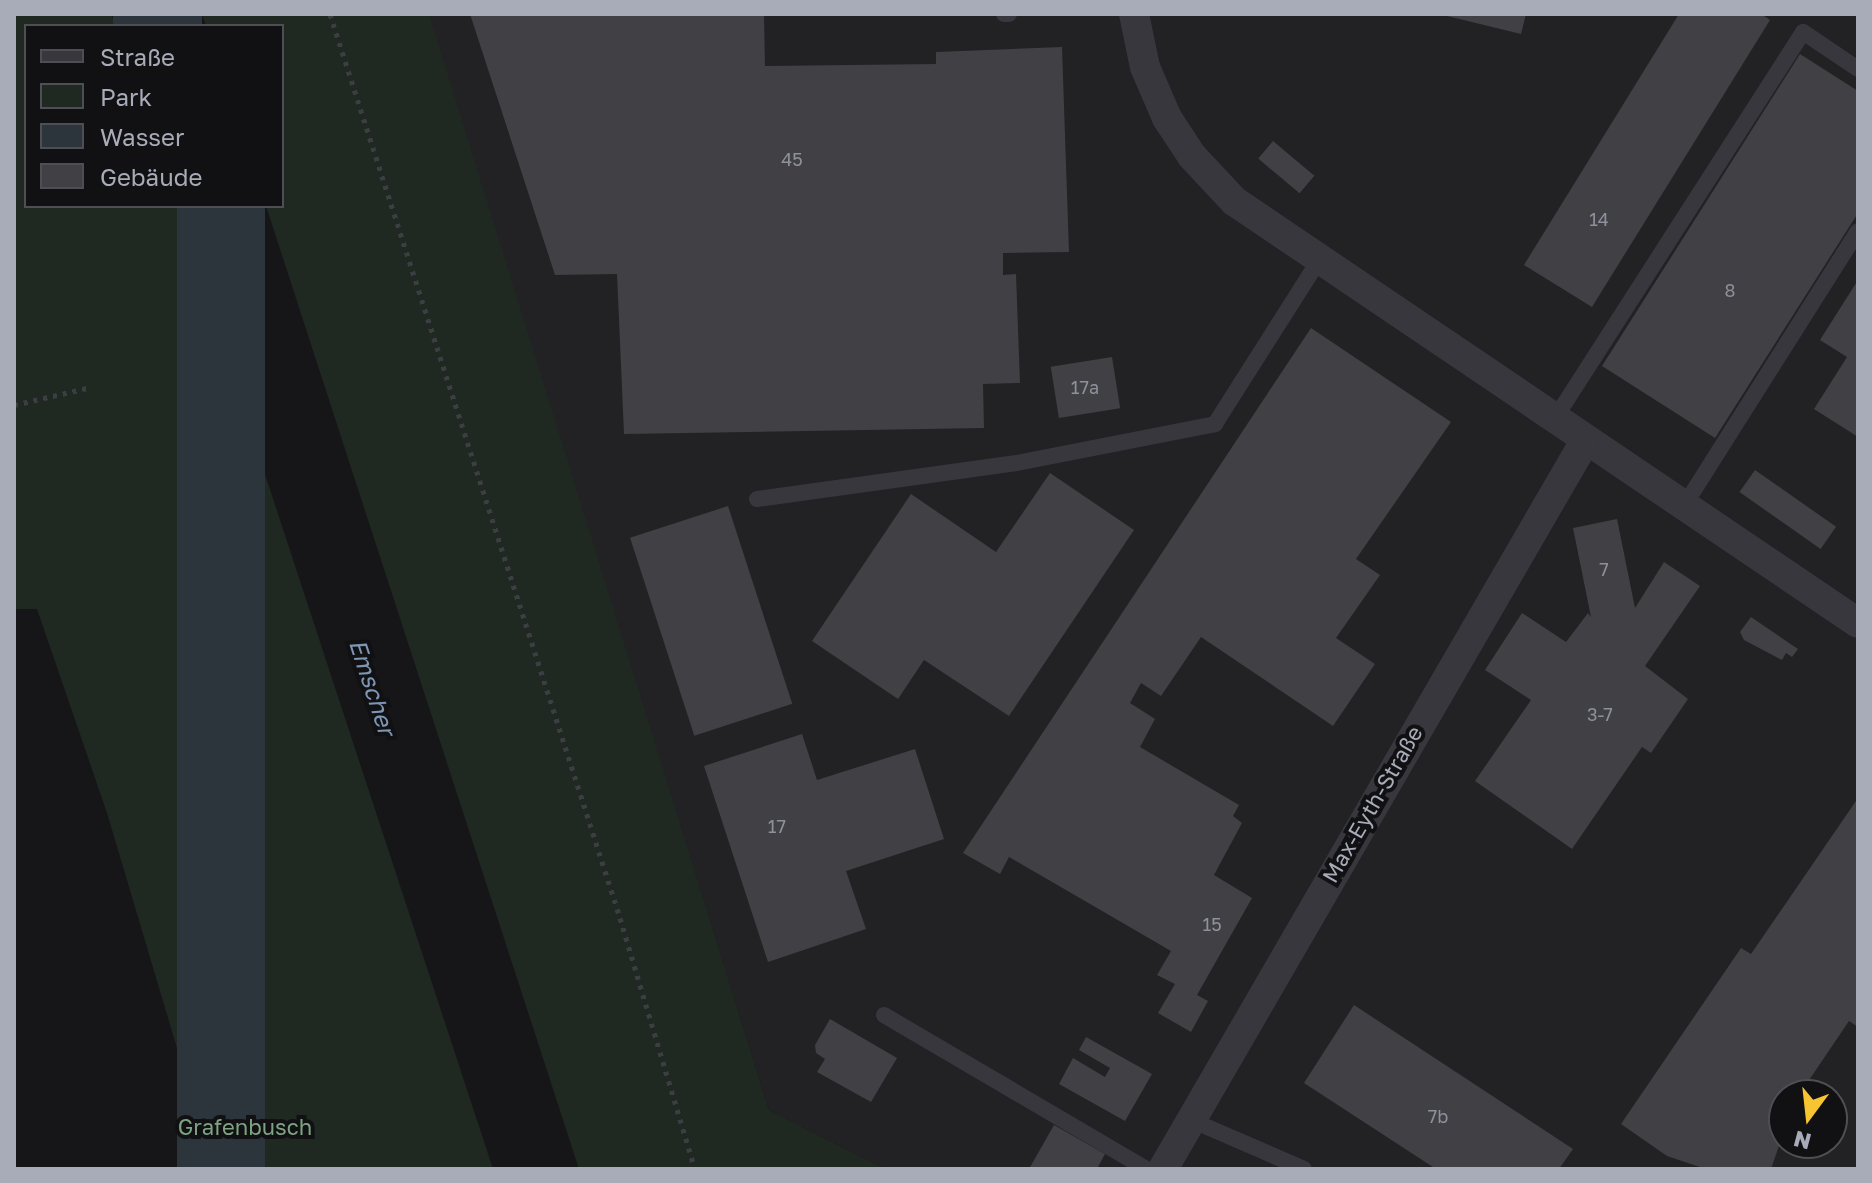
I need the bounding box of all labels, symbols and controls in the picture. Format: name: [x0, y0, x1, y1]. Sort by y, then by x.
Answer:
legend: [24, 24, 284, 208]
text: Straße: [100, 42, 175, 71]
text: Park: [100, 82, 152, 111]
text: Wasser: [100, 122, 184, 151]
house number: 45: [781, 148, 803, 170]
text: Gebäude: [100, 162, 202, 191]
house number: 14: [1589, 208, 1609, 230]
house number: 8: [1725, 279, 1735, 301]
house number: 17a: [1071, 376, 1099, 398]
house number: 7: [1599, 558, 1609, 580]
water label: Emscher: [344, 635, 402, 739]
house number: 3-7: [1587, 703, 1613, 725]
street label: Max-Eyth-Straße: [1316, 721, 1428, 887]
house number: 17: [768, 815, 786, 837]
house number: 15: [1202, 913, 1222, 935]
north arrow: [1768, 1079, 1848, 1159]
house number: 7b: [1428, 1105, 1448, 1127]
park label: Grafenbusch: [178, 1114, 312, 1140]
text: N: [1791, 1126, 1814, 1156]

